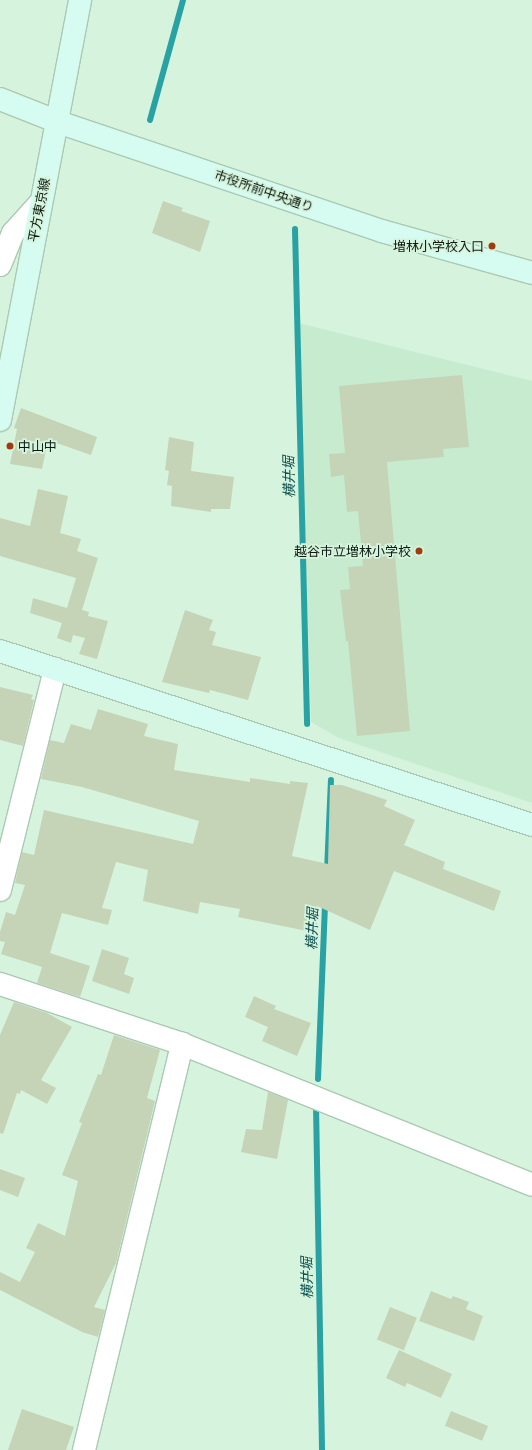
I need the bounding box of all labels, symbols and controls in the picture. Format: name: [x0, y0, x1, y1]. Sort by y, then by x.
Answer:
street label: 市役所前中央通り: [212, 167, 316, 215]
street label: 平方東京線: [25, 177, 53, 243]
place label: 増林小学校入口: [393, 238, 484, 254]
marker: 増林小学校入口: [487, 241, 497, 251]
place label: 中山中: [18, 438, 57, 454]
marker: 中山中: [5, 441, 15, 451]
water label: 横井堀: [280, 456, 298, 498]
place label: 越谷市立増林小学校: [294, 543, 411, 559]
marker: 越谷市立増林小学校: [414, 546, 424, 556]
water label: 横井堀: [303, 908, 321, 950]
water label: 横井堀: [298, 1257, 316, 1299]

